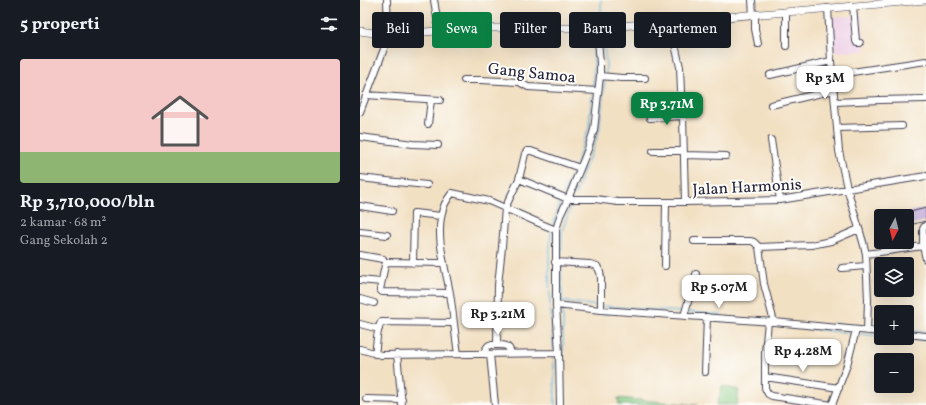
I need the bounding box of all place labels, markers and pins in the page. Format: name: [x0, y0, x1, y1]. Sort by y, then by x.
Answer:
pin: Rp 3M: [797, 66, 853, 100]
pin: Rp 3.71M: [626, 92, 708, 126]
pin: Rp 5.07M: [678, 275, 760, 309]
pin: Rp 3.21M: [457, 302, 539, 336]
pin: Rp 4.28M: [762, 339, 844, 373]

